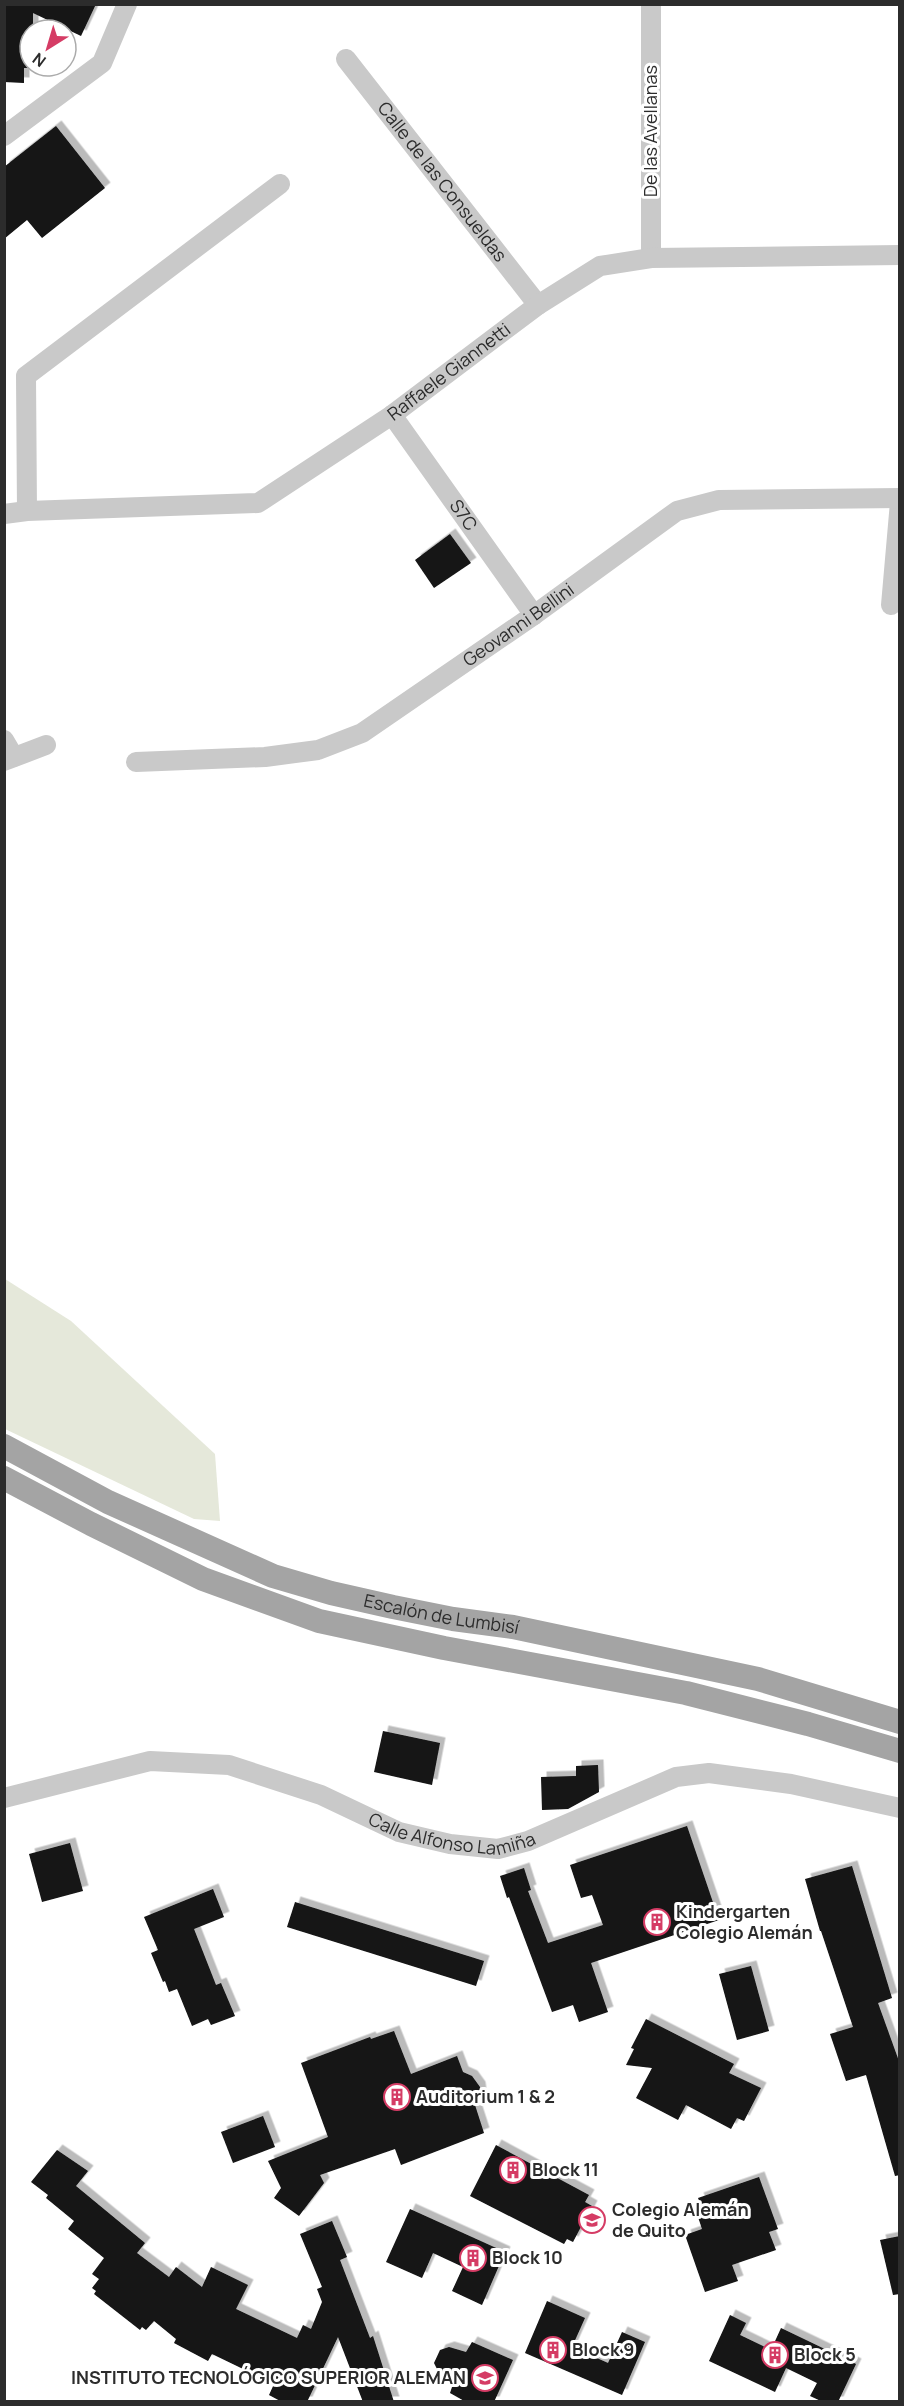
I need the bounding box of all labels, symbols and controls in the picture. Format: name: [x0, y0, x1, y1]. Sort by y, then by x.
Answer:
north arrow: [18, 18, 78, 78]
text: N: [28, 48, 50, 72]
street label: De las Avellanas: [638, 65, 662, 197]
street label: Calle de las Consueldas: [373, 96, 513, 266]
street label: Raffaele Giannetti: [382, 317, 515, 425]
street label: S7C: [445, 494, 483, 535]
street label: Geovanni Bellini: [458, 577, 578, 671]
street label: Escalón de Lumbisí: [362, 1588, 522, 1639]
street label: Calle Alfonso Lamiña: [365, 1806, 539, 1860]
place label: Kindergarten Colegio Alemán: [676, 1899, 813, 1944]
building icon: Kindergarten Colegio Alemán: [642, 1907, 672, 1937]
building icon: Auditorium 1 & 2: [382, 2082, 412, 2112]
place label: Auditorium 1 & 2: [416, 2084, 555, 2108]
building icon: Block 11: [498, 2155, 528, 2185]
place label: Block 11: [532, 2157, 599, 2181]
place label: Colegio Alemán de Quito: [612, 2197, 749, 2242]
school or university icon: Colegio Alemán de Quito: [577, 2205, 607, 2235]
building icon: Block 10: [458, 2243, 488, 2273]
place label: Block 10: [492, 2245, 563, 2269]
building icon: Block 9: [538, 2335, 568, 2365]
place label: Block 9: [572, 2337, 634, 2361]
building icon: Block 5: [760, 2340, 790, 2370]
place label: Block 5: [794, 2342, 856, 2366]
school or university icon: INSTITUTO TECNOLÓGICO SUPERIOR ALEMAN: [470, 2363, 500, 2393]
place label: INSTITUTO TECNOLÓGICO SUPERIOR ALEMAN: [71, 2365, 466, 2389]

